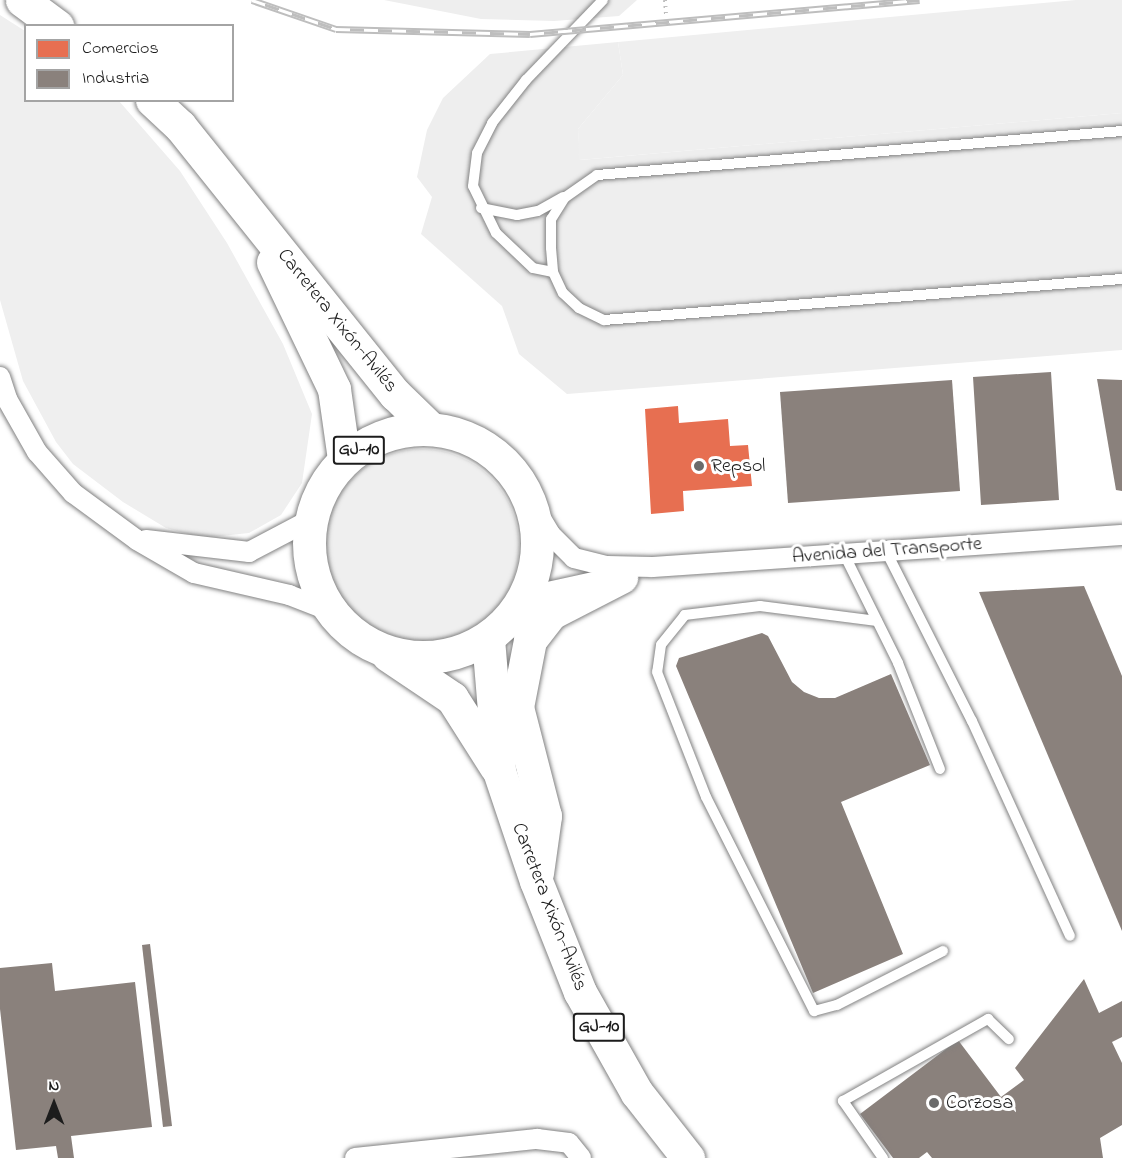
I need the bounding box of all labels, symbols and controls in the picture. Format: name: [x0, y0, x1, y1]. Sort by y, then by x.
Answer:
legend: [24, 24, 234, 102]
text: Comercios: [82, 36, 159, 62]
text: Industria: [82, 66, 149, 92]
street label: Carretera Xixón-Avilés: [272, 244, 402, 398]
road number: GJ-10: [332, 435, 386, 465]
place label: Repsol: [711, 454, 765, 478]
marker: Repsol: [692, 459, 706, 473]
street label: Avenida del Transporte: [791, 532, 983, 570]
street label: Carretera Xixón-Avilés: [506, 820, 592, 994]
road number: GJ-10: [572, 1012, 626, 1042]
north arrow: [24, 1074, 84, 1134]
text: N: [49, 1074, 59, 1098]
place label: Corzosa: [946, 1091, 1013, 1115]
marker: Corzosa: [927, 1096, 941, 1110]

